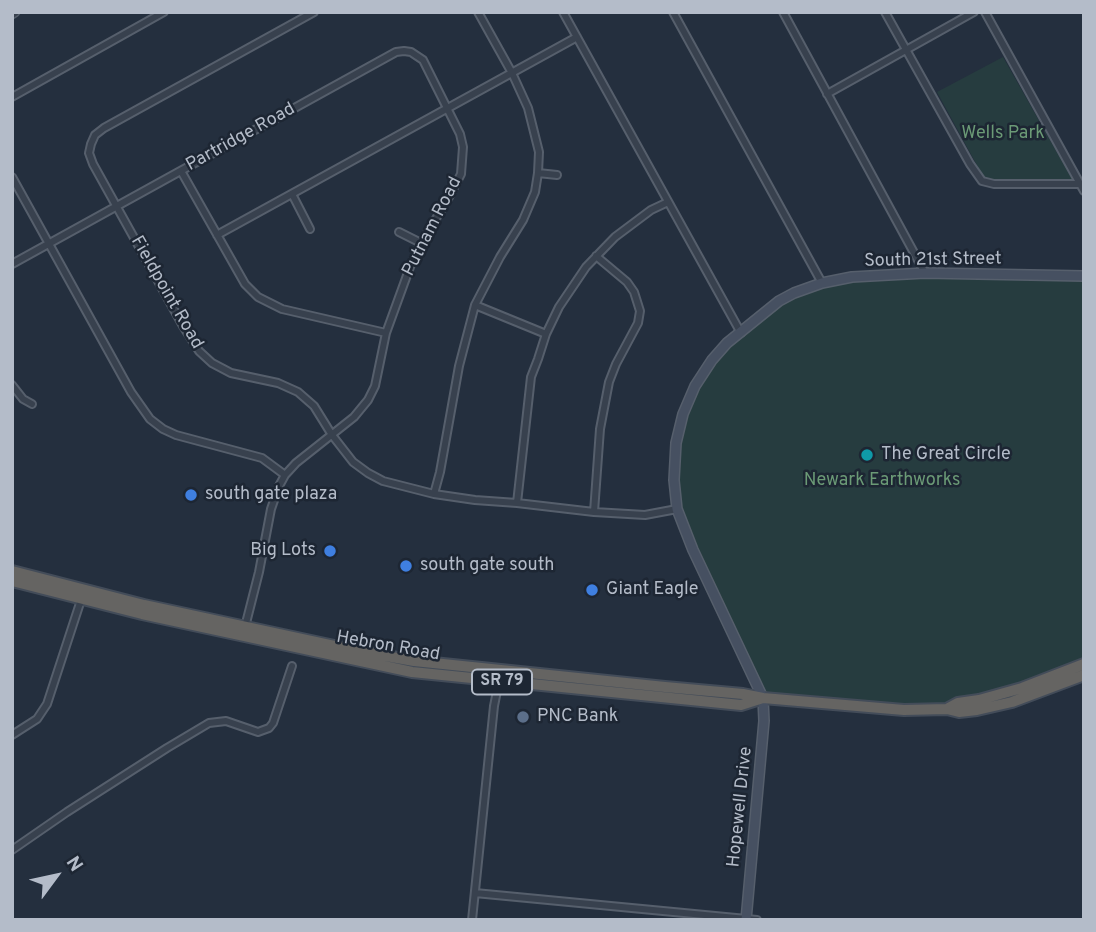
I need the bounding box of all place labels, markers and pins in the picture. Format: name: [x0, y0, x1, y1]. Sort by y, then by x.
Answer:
place label: The Great Circle: [881, 444, 1011, 466]
marker: The Great Circle: [859, 447, 875, 463]
place label: south gate plaza: [205, 484, 337, 506]
marker: south gate plaza: [183, 487, 199, 503]
place label: Big Lots: [250, 540, 316, 562]
marker: Big Lots: [322, 543, 338, 559]
place label: south gate south: [420, 555, 554, 577]
marker: south gate south: [398, 558, 414, 574]
place label: Giant Eagle: [606, 579, 699, 601]
marker: Giant Eagle: [584, 582, 600, 598]
place label: PNC Bank: [537, 706, 618, 728]
marker: PNC Bank: [515, 709, 531, 725]

